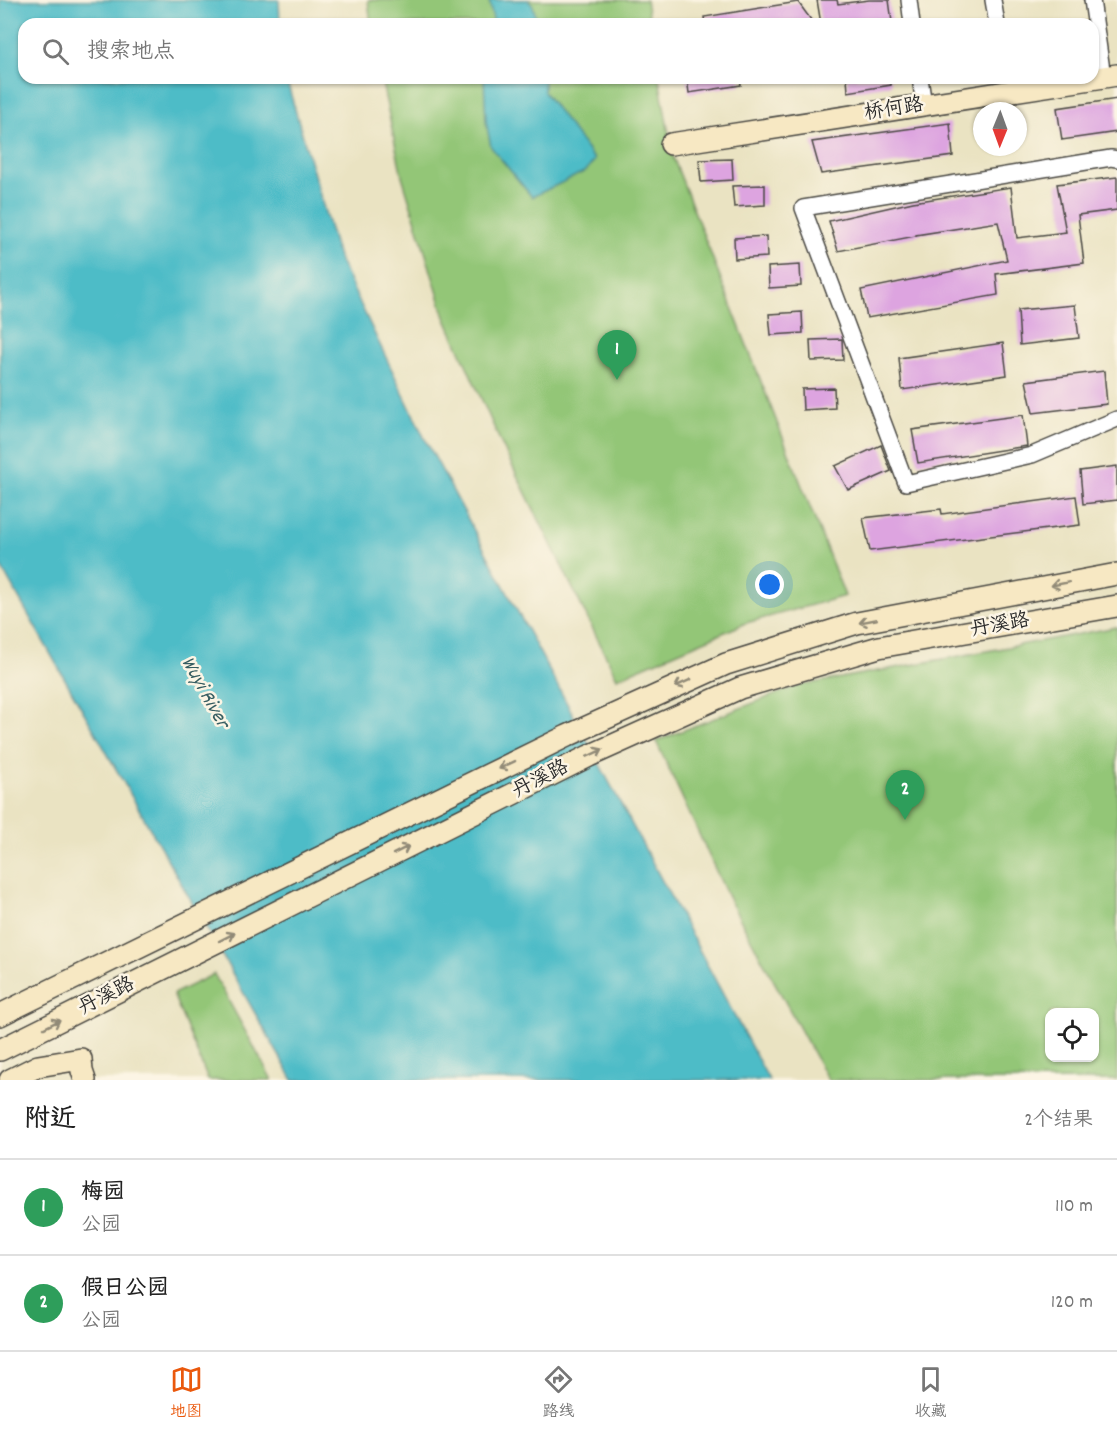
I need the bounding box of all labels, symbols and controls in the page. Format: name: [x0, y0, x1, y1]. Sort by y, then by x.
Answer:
search box: [18, 18, 1099, 84]
icon: search: [39, 35, 72, 68]
text: 搜索地点: [87, 37, 175, 68]
street label: 桥何路: [862, 91, 927, 129]
north arrow: [973, 102, 1027, 156]
pin: 1: [598, 330, 636, 380]
your location: [755, 570, 784, 599]
one-way arrow: [1050, 579, 1070, 590]
street label: 丹溪路: [968, 607, 1033, 645]
one-way arrow: [859, 616, 878, 627]
water label: Wuyi River: [172, 652, 237, 736]
one-way arrow: [675, 677, 693, 689]
one-way arrow: [585, 747, 603, 759]
street label: 丹溪路: [508, 753, 575, 806]
one-way arrow: [498, 760, 516, 772]
pin: 2: [886, 770, 924, 820]
one-way arrow: [392, 843, 410, 855]
one-way arrow: [217, 930, 235, 942]
street label: 丹溪路: [74, 970, 141, 1023]
map controls: [1045, 1008, 1099, 1062]
button: locate: [1045, 1008, 1099, 1062]
one-way arrow: [43, 1017, 61, 1029]
text: 附近: [24, 1102, 76, 1139]
text: 2个结果: [1024, 1107, 1093, 1135]
text: 梅园: [81, 1178, 125, 1209]
text: 1: [41, 1193, 46, 1221]
text: 110 m: [1055, 1193, 1093, 1221]
text: 公园: [81, 1212, 121, 1240]
text: 假日公园: [81, 1274, 169, 1305]
text: 2: [39, 1289, 48, 1317]
text: 120 m: [1051, 1289, 1093, 1317]
text: 公园: [81, 1308, 121, 1336]
tab: 地图: [170, 1363, 203, 1424]
tab: 路线: [542, 1363, 575, 1424]
tab: 收藏: [914, 1363, 947, 1424]

